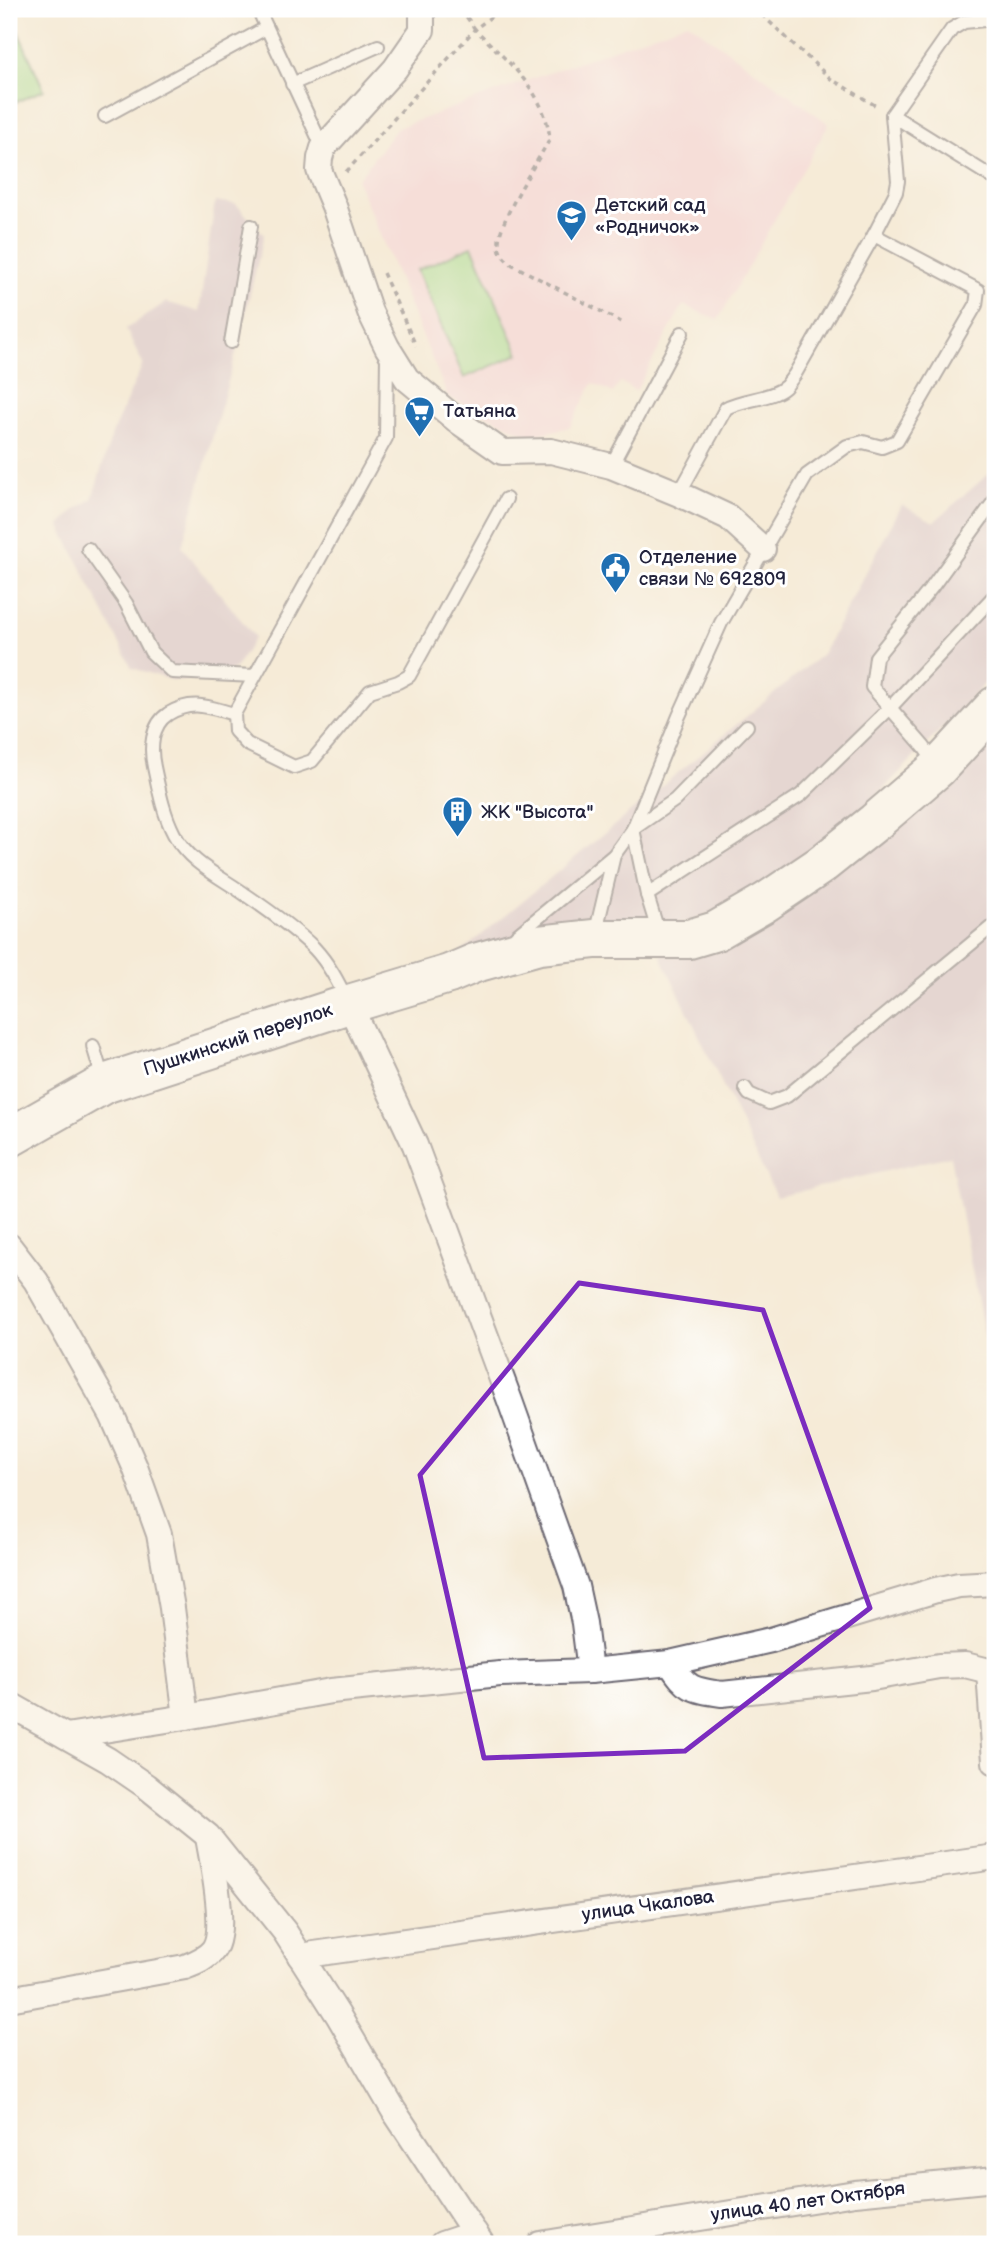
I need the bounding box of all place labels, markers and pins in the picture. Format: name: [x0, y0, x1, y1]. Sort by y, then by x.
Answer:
place label: Детский сад «Родничок»: [595, 194, 706, 239]
school or university icon: Детский сад «Родничок»: [555, 199, 589, 243]
supermarket icon: Татьяна: [403, 394, 437, 438]
place label: Татьяна: [443, 400, 516, 423]
place label: Отделение связи № 692809: [639, 546, 786, 591]
public building icon: Отделение связи № 692809: [599, 551, 633, 595]
building icon: ЖК "Высота": [441, 795, 475, 839]
place label: ЖК "Высота": [481, 801, 593, 824]

